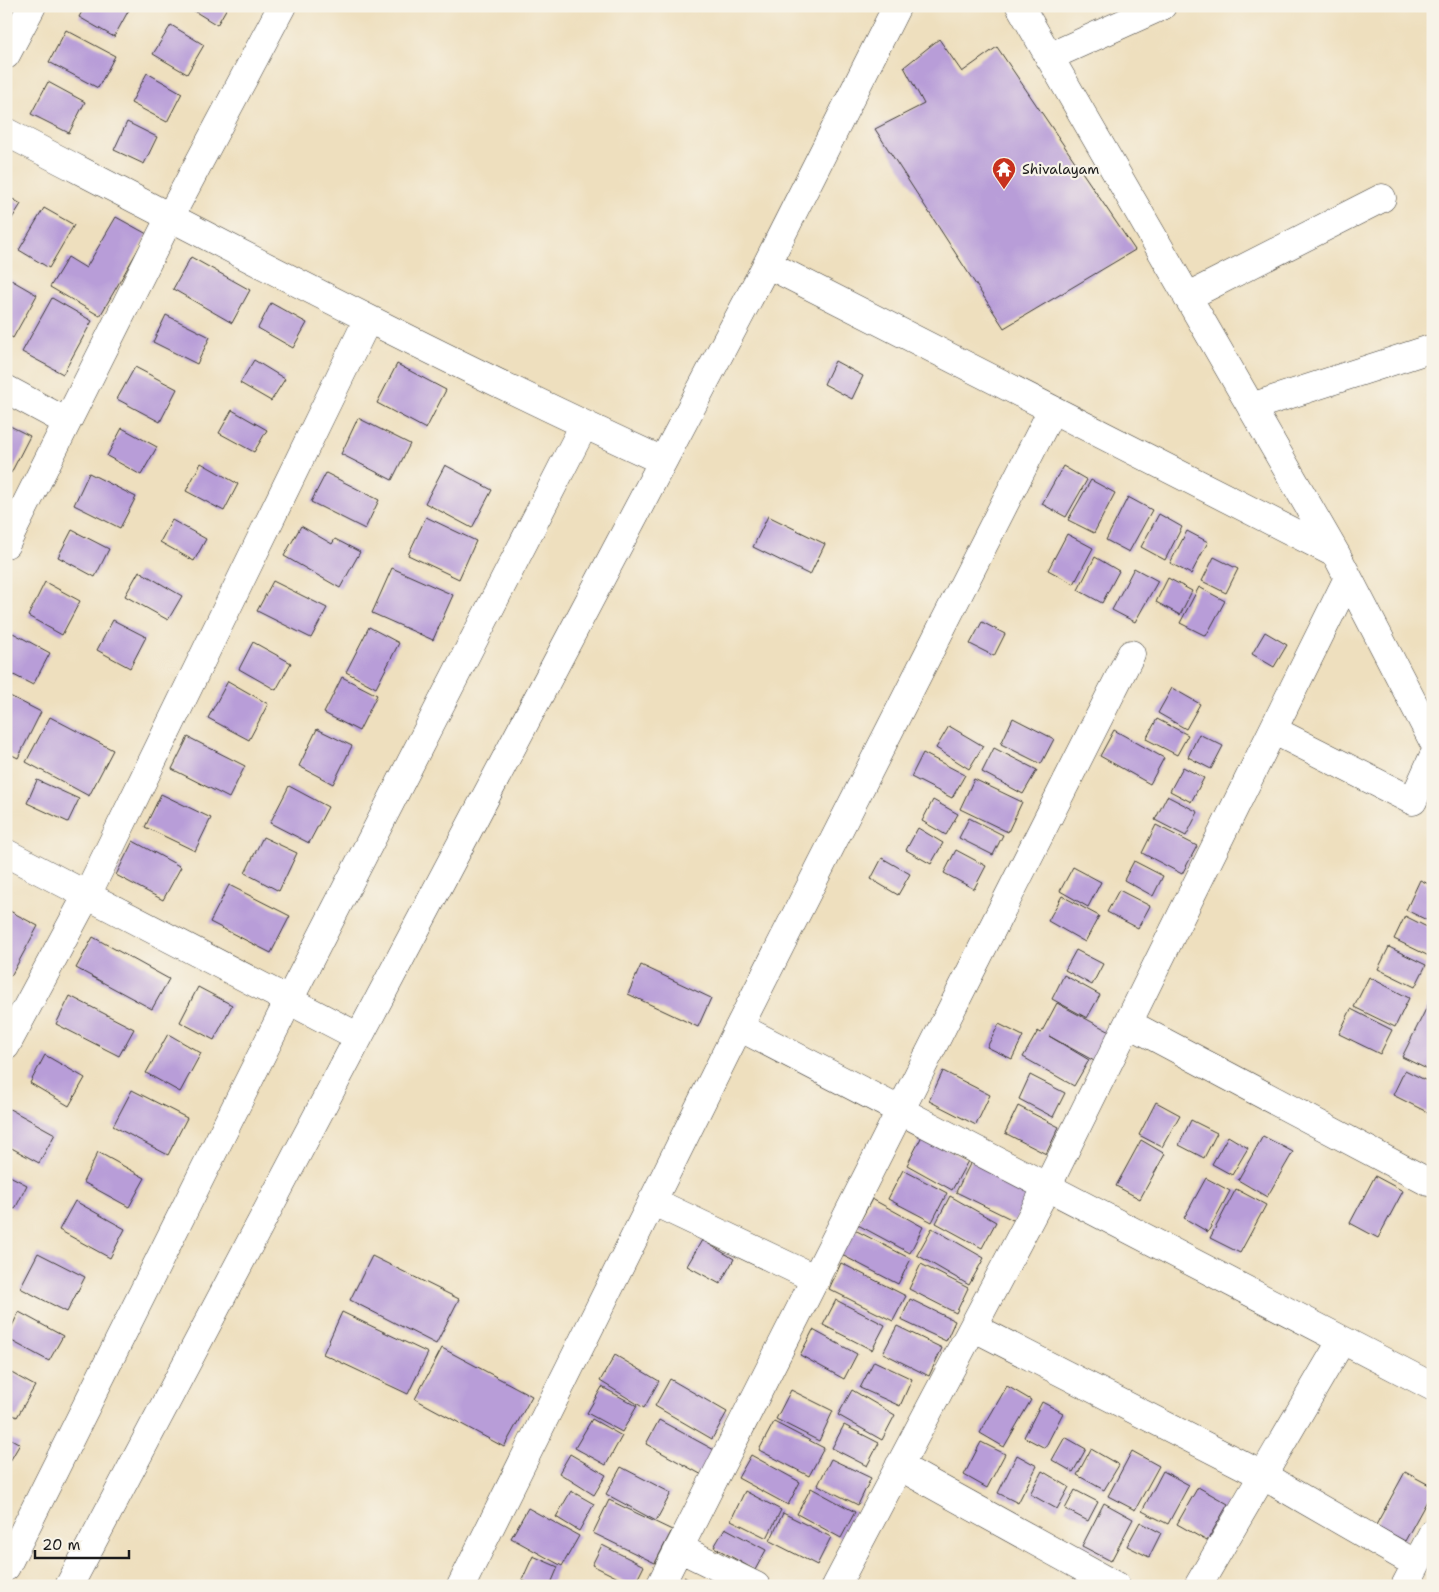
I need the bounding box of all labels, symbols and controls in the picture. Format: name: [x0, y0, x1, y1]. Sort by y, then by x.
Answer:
temple icon: Shivalayam: [991, 156, 1017, 190]
place label: Shivalayam: [1022, 160, 1099, 178]
scale bar: [35, 1527, 129, 1559]
text: 20 m: [42, 1535, 81, 1555]

